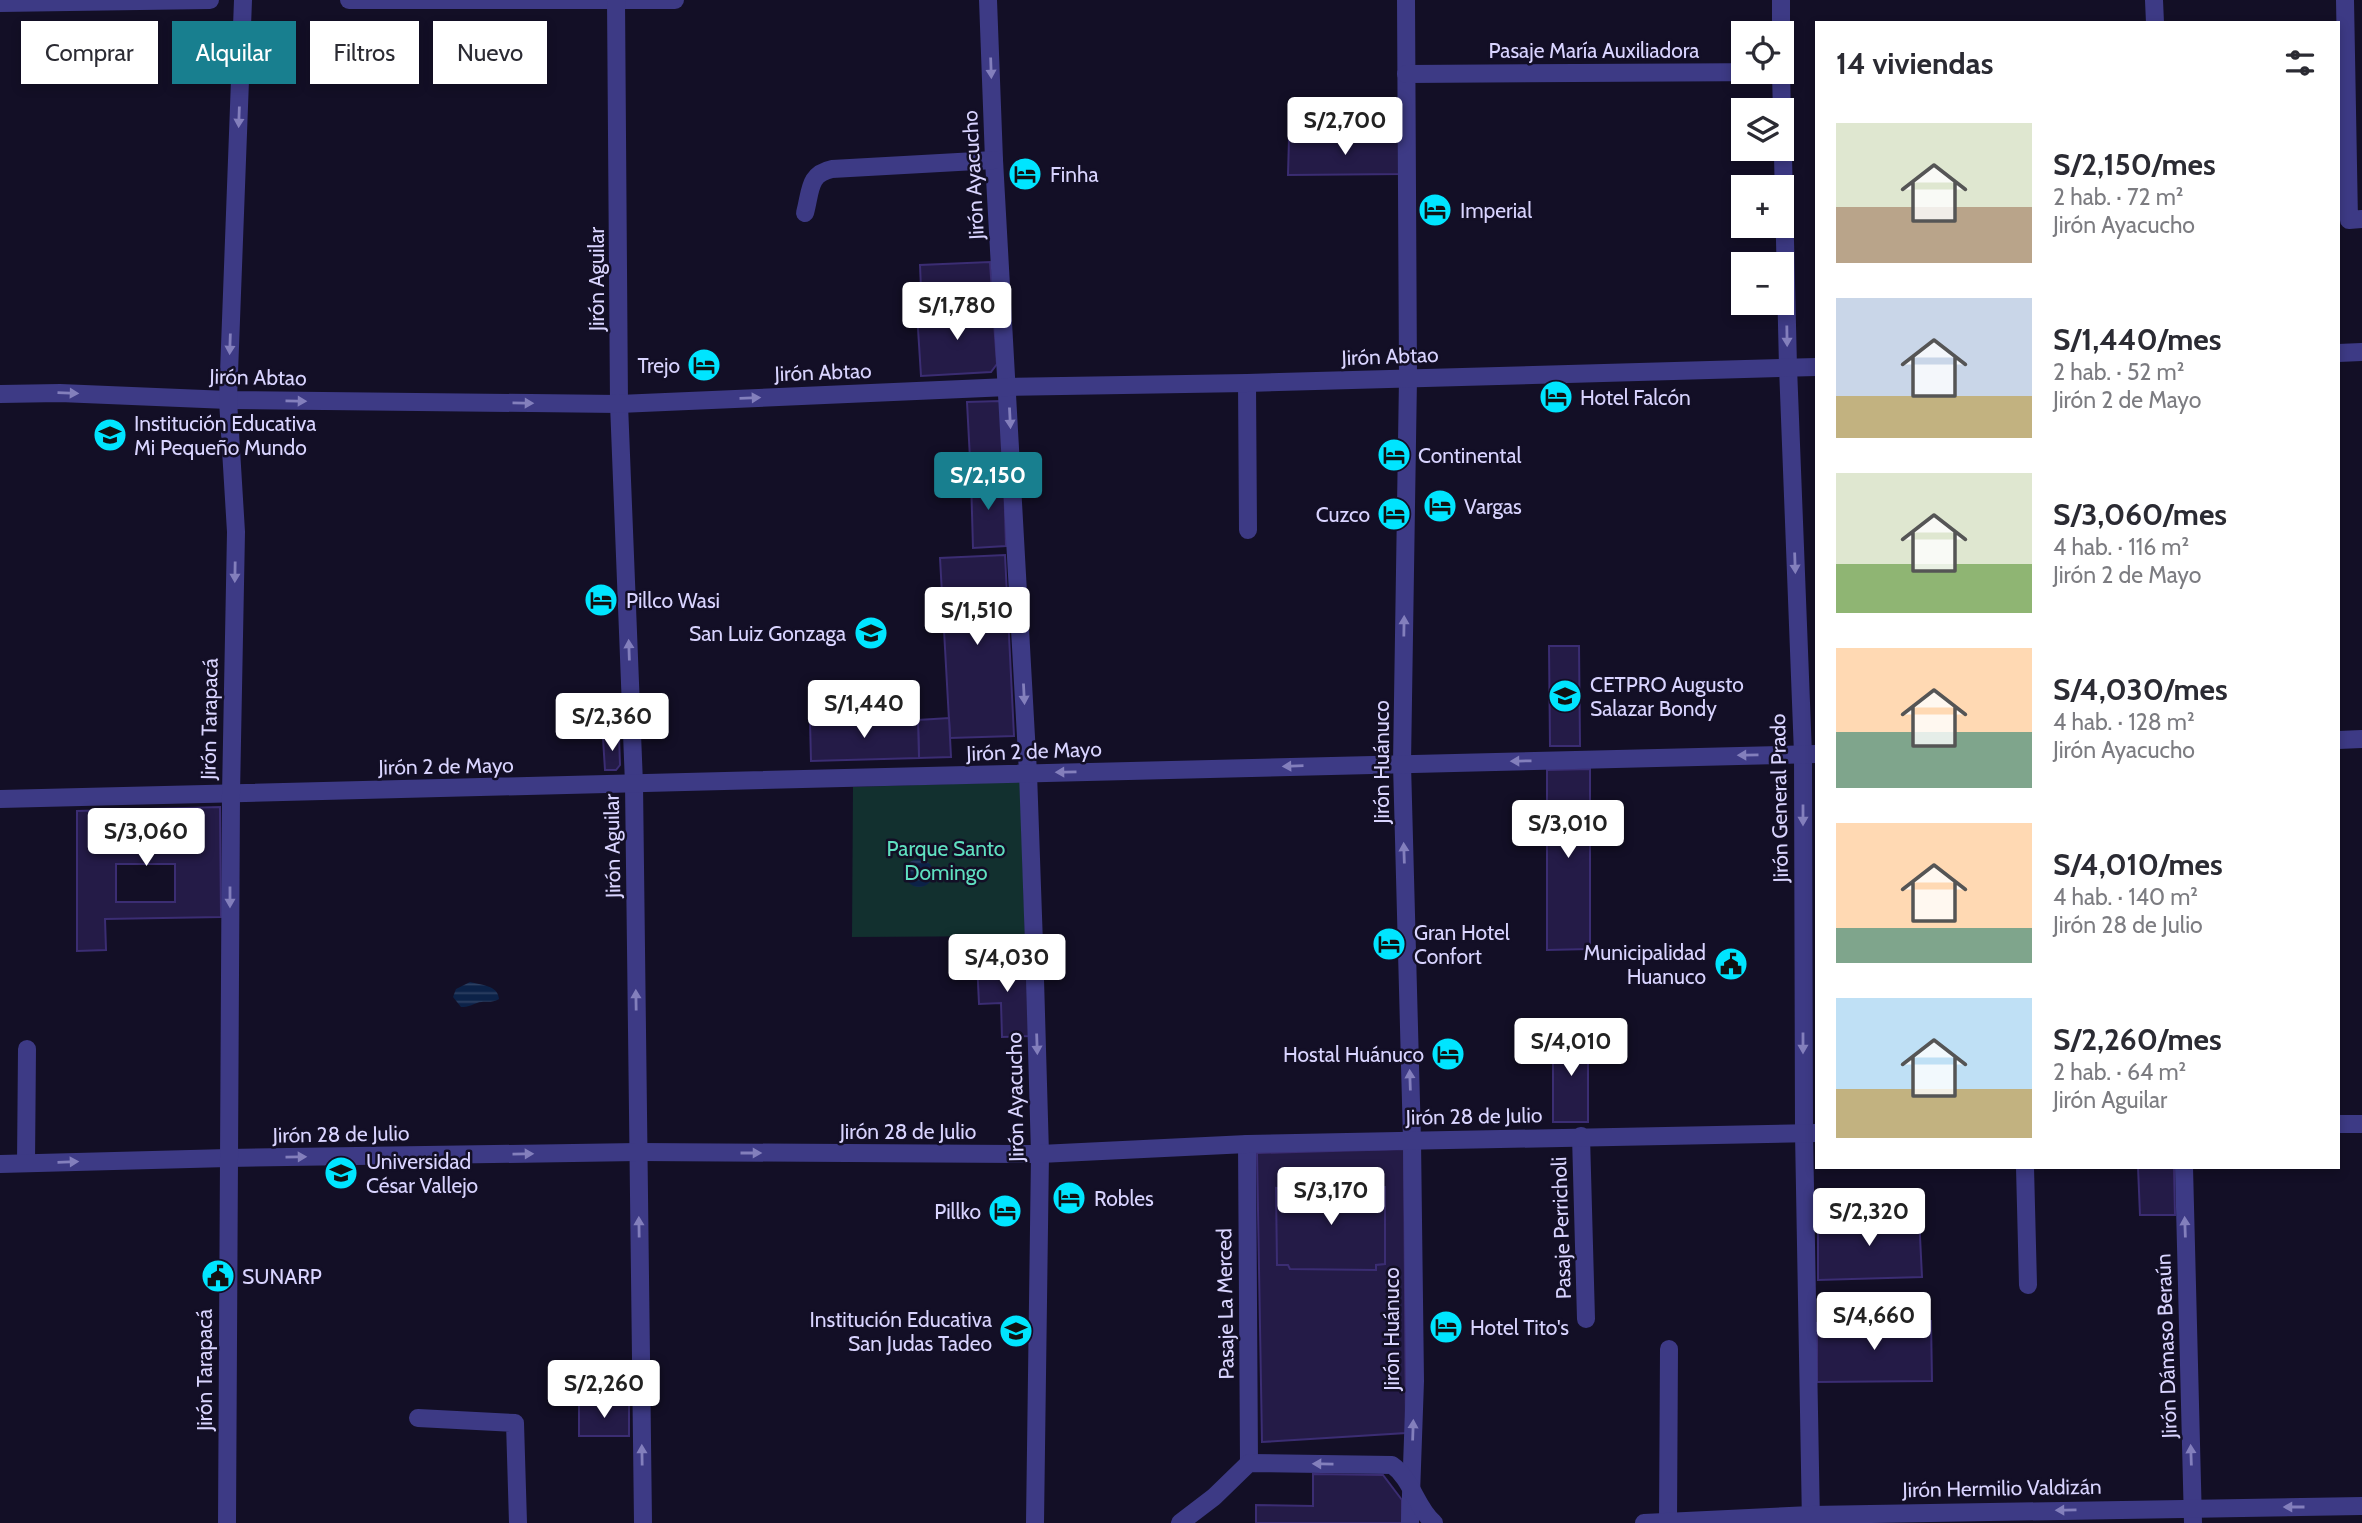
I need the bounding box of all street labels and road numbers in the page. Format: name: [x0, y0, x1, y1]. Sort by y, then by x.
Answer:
street label: Pasaje María Auxiliadora: [1489, 38, 1699, 64]
street label: Jirón Ayacucho: [957, 110, 989, 241]
street label: Jirón Aguilar: [584, 226, 609, 332]
street label: Jirón Abtao: [1340, 342, 1439, 370]
street label: Jirón Abtao: [773, 358, 872, 386]
street label: Jirón Abtao: [208, 364, 307, 390]
street label: Jirón Tarapacá: [195, 658, 223, 781]
street label: Jirón Huánuco: [1369, 700, 1394, 825]
street label: Jirón General Prado: [1765, 713, 1793, 884]
street label: Jirón 2 de Mayo: [965, 736, 1102, 766]
street label: Jirón 2 de Mayo: [377, 752, 514, 780]
street label: Jirón Aguilar: [599, 793, 625, 899]
street label: Jirón Ayacucho: [1001, 1032, 1029, 1163]
street label: Jirón 28 de Julio: [1404, 1102, 1543, 1130]
street label: Jirón 28 de Julio: [839, 1119, 976, 1144]
street label: Jirón 28 de Julio: [271, 1120, 410, 1148]
street label: Pasaje Perricholi: [1546, 1156, 1577, 1300]
street label: Pasaje La Merced: [1211, 1228, 1240, 1380]
street label: Jirón Dámaso Beraún: [2150, 1253, 2182, 1440]
street label: Jirón Huánuco: [1379, 1267, 1404, 1392]
street label: Jirón Tarapacá: [192, 1309, 217, 1432]
street label: Jirón Hermilio Valdizán: [1901, 1474, 2102, 1502]

